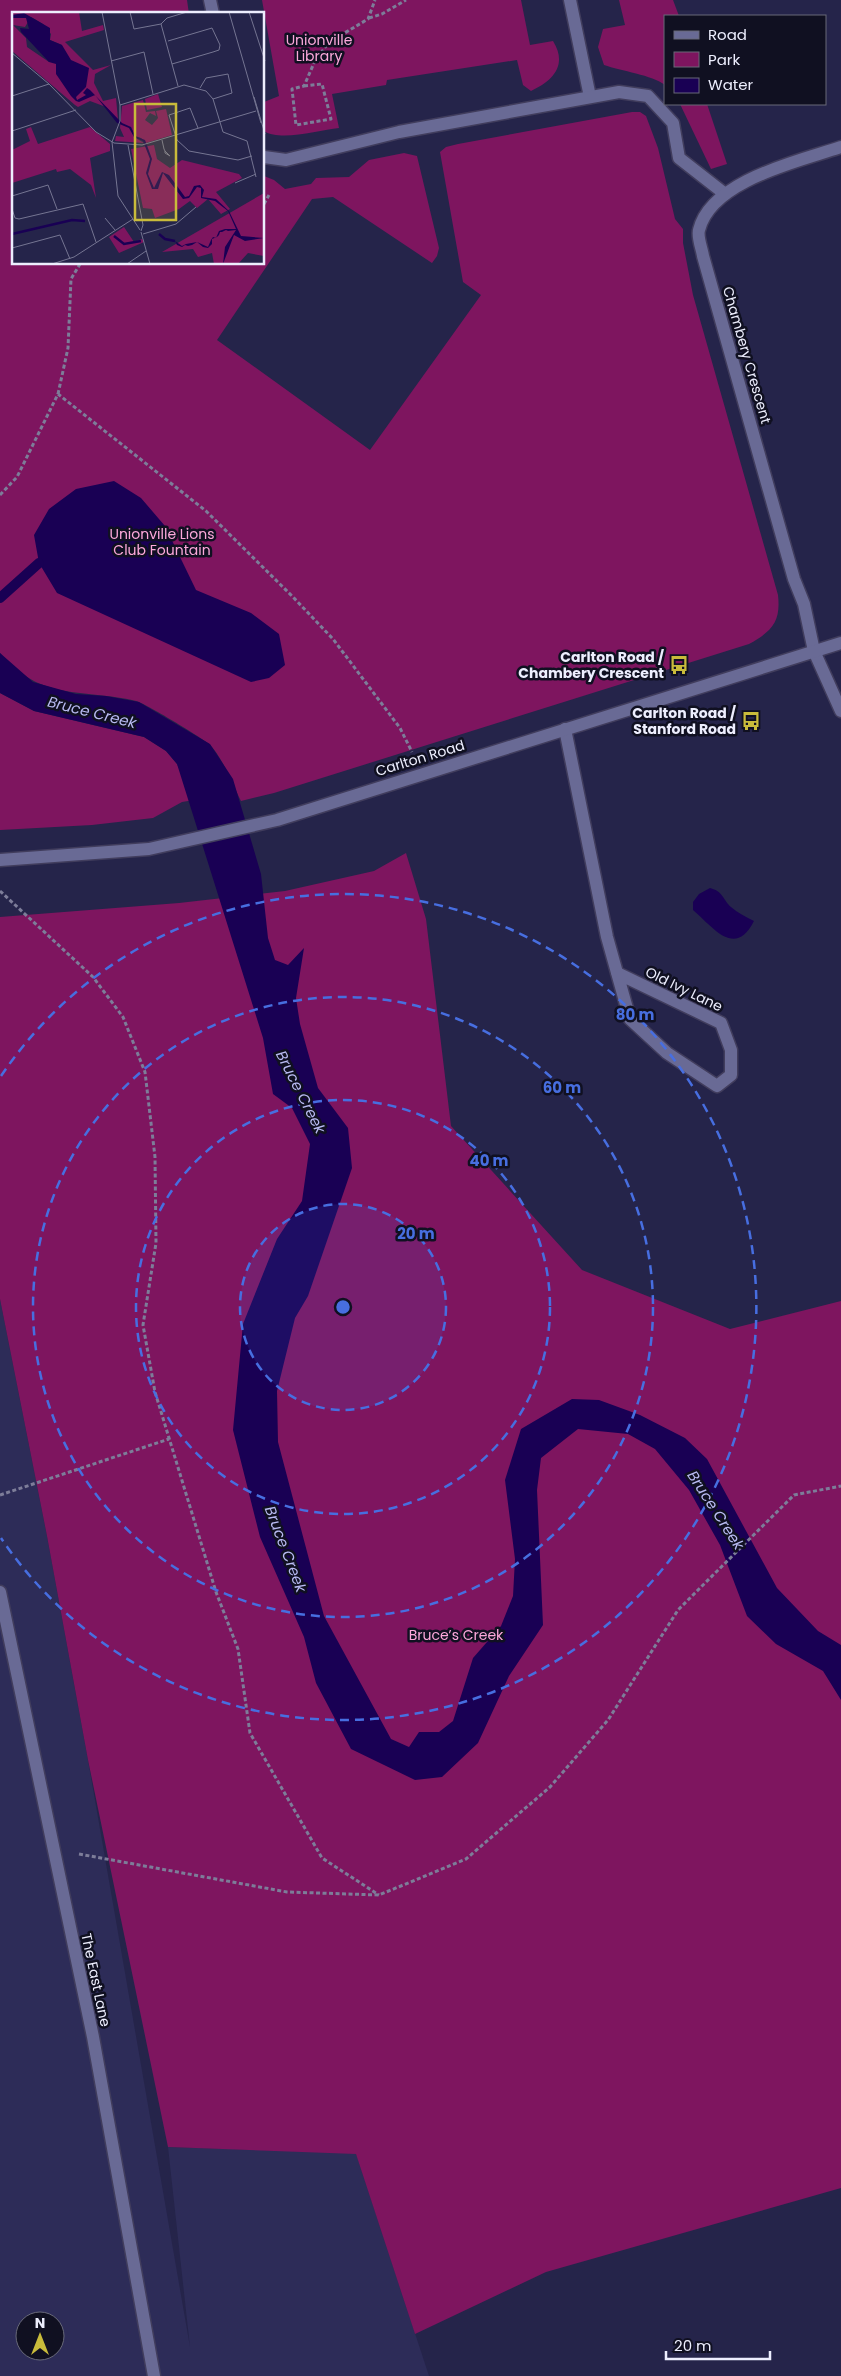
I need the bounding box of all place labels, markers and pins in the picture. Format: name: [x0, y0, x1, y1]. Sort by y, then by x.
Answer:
place label: Carlton Road / Chambery Crescent: [518, 647, 665, 683]
bus stop icon: Carlton Road / Chambery Crescent: [668, 654, 690, 676]
place label: Carlton Road / Stanford Road: [632, 703, 737, 739]
bus stop icon: Carlton Road / Stanford Road: [740, 710, 762, 732]
centre of rings: [334, 1298, 352, 1316]

